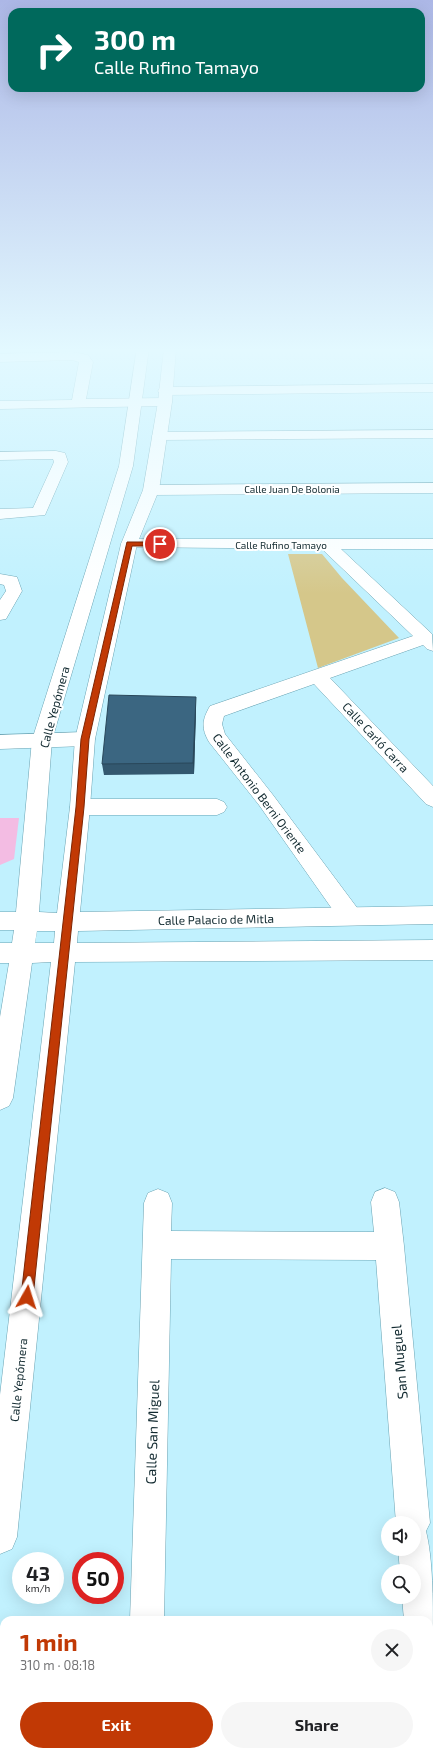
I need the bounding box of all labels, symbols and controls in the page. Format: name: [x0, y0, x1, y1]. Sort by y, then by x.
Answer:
text: 300 m: [94, 22, 176, 56]
icon: right: [28, 24, 80, 76]
text: Calle Rufino Tamayo: [94, 56, 259, 78]
street label: Calle Juan De Bolonia: [244, 483, 340, 495]
pin: [143, 527, 177, 561]
icon: arrive: [149, 533, 171, 555]
street label: Calle Rufino Tamayo: [235, 539, 327, 551]
street label: Calle Yepómera: [36, 665, 72, 749]
street label: Calle Carló Carra: [340, 699, 412, 775]
street label: Calle Antonio Berni Oriente: [210, 730, 310, 856]
street label: Calle Palacio de Mitla: [158, 911, 274, 927]
position arrow: [6, 1276, 48, 1318]
street label: San Muguel: [387, 1323, 411, 1400]
street label: Calle Yepómera: [7, 1338, 29, 1422]
street label: Calle San Miguel: [142, 1379, 162, 1485]
map controls: [381, 1516, 421, 1604]
button: sound: [381, 1516, 421, 1556]
speed limit sign: 50: [72, 1552, 124, 1604]
text: 43: [26, 1561, 50, 1585]
button: search: [381, 1564, 421, 1604]
text: km/h: [26, 1582, 50, 1594]
text: 1 min: [20, 1627, 78, 1656]
button: close: [371, 1629, 413, 1671]
text: 310 m · 08:18: [20, 1657, 95, 1673]
button: Exit: [20, 1702, 213, 1748]
button: Share: [221, 1702, 413, 1748]

